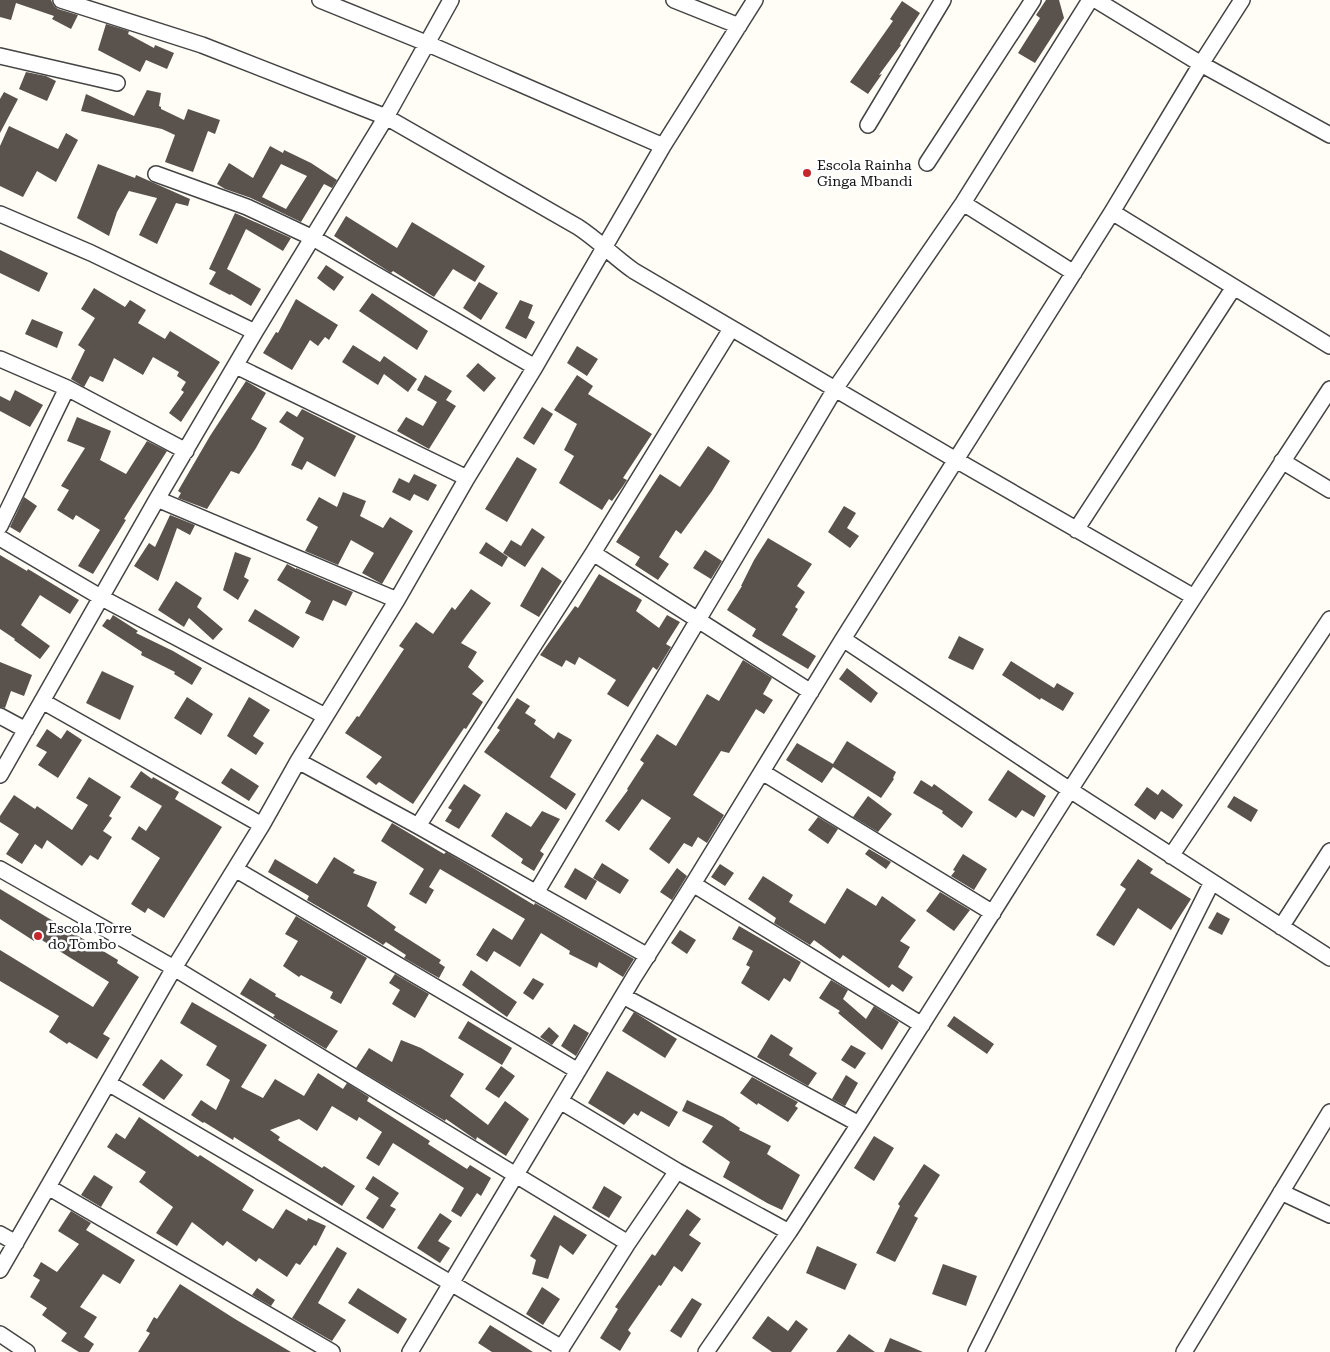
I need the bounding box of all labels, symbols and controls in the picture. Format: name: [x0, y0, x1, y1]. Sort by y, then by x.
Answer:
place label: Escola Rainha Ginga Mbandi: [817, 157, 913, 189]
marker: Escola Rainha Ginga Mbandi: [801, 167, 813, 179]
place label: Escola Torre do Tombo: [48, 920, 132, 952]
marker: Escola Torre do Tombo: [32, 930, 44, 942]

